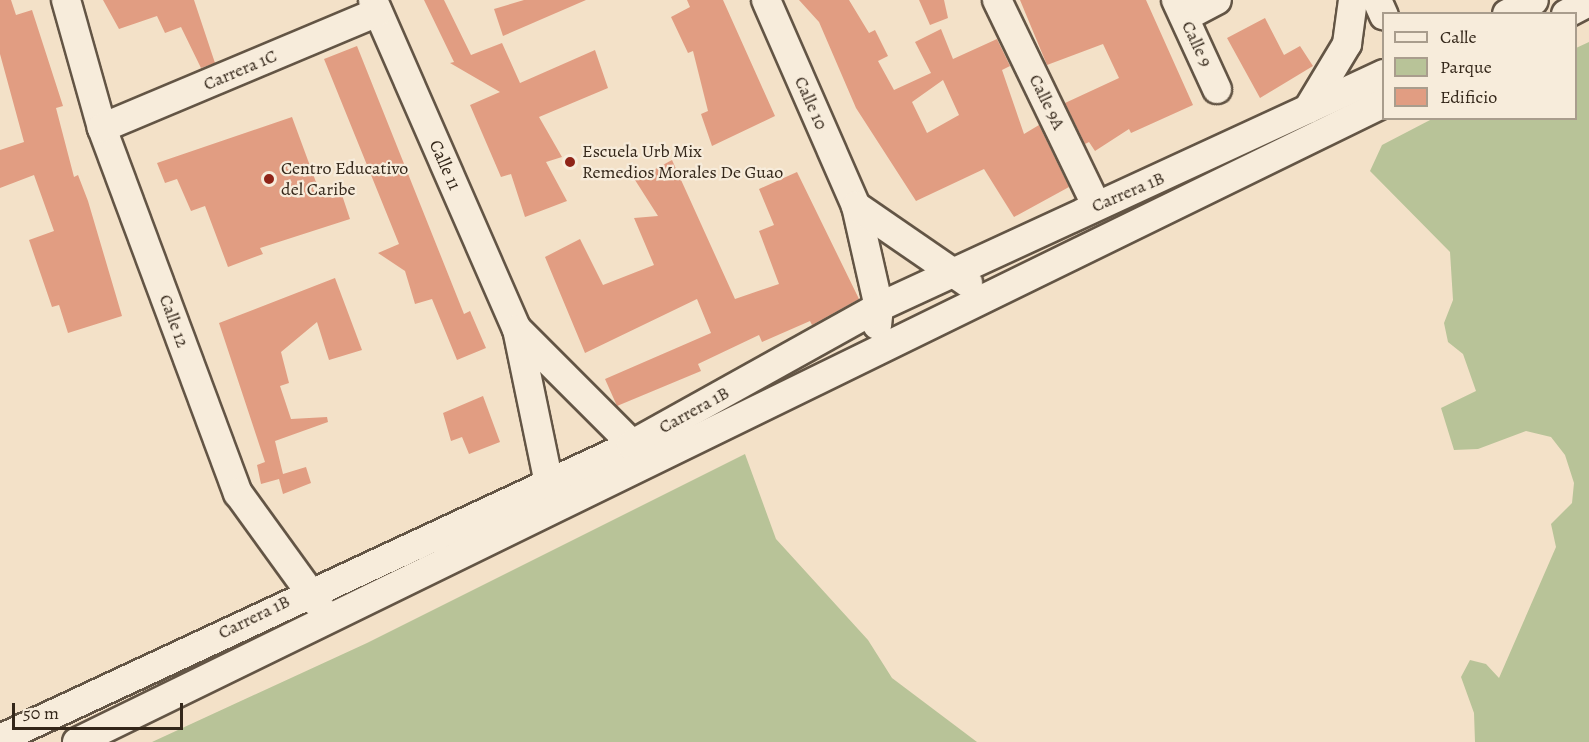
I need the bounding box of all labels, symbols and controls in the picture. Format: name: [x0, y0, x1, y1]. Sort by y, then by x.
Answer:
legend: [1382, 12, 1577, 120]
street label: Calle 9: [1177, 18, 1217, 70]
text: Calle: [1440, 25, 1477, 49]
street label: Carrera 1C: [200, 45, 280, 95]
text: Parque: [1440, 55, 1492, 79]
street label: Calle 9A: [1024, 71, 1070, 133]
street label: Calle 10: [790, 73, 832, 133]
text: Edificio: [1440, 85, 1497, 109]
street label: Calle 11: [424, 137, 466, 193]
place label: Escuela Urb Mix Remedios Morales De Guao: [582, 141, 783, 184]
marker: Escuela Urb Mix Remedios Morales De Guao: [563, 155, 577, 169]
place label: Centro Educativo del Caribe: [281, 158, 408, 201]
street label: Carrera 1B: [1088, 167, 1168, 217]
marker: Centro Educativo del Caribe: [262, 172, 276, 186]
street label: Calle 12: [154, 292, 194, 350]
street label: Carrera 1B: [655, 382, 733, 438]
street label: Carrera 1B: [215, 590, 293, 644]
scale bar: [15, 691, 186, 729]
text: 50 m: [23, 701, 59, 725]

